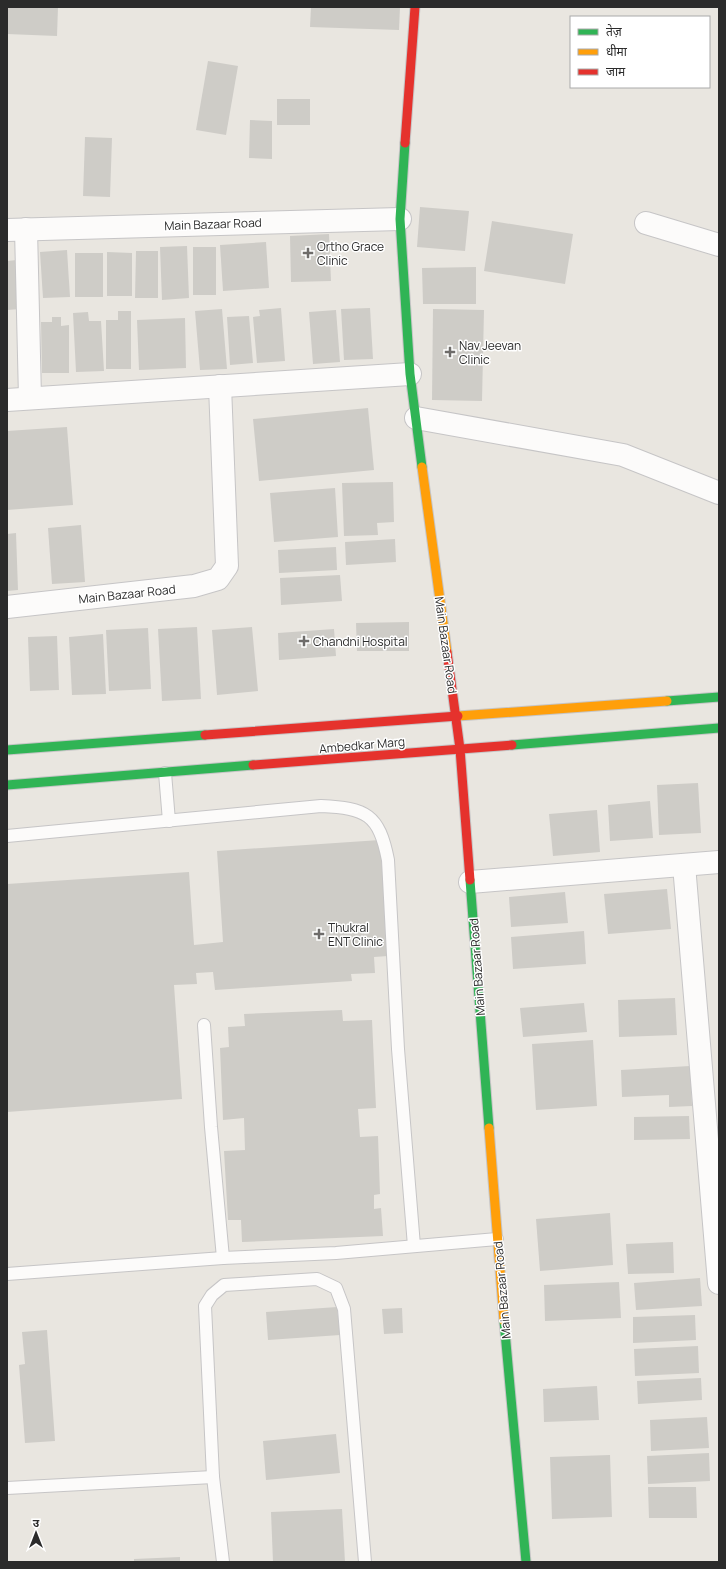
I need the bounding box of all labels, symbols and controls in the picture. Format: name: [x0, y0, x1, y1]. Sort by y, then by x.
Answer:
legend: [570, 16, 710, 88]
text: तेज़: [606, 23, 623, 40]
text: धीमा: [606, 43, 628, 60]
text: जाम: [606, 63, 626, 80]
street label: Main Bazaar Road: [164, 214, 262, 234]
place label: Ortho Grace Clinic: [317, 238, 384, 269]
marker: Ortho Grace Clinic: [302, 247, 314, 259]
place label: Nav Jeevan Clinic: [459, 337, 521, 368]
marker: Nav Jeevan Clinic: [444, 346, 456, 358]
street label: Main Bazaar Road: [78, 580, 176, 608]
street label: Main Bazaar Road: [431, 595, 461, 695]
place label: Chandni Hospital: [313, 633, 408, 650]
marker: Chandni Hospital: [298, 635, 310, 647]
street label: Ambedkar Marg: [318, 733, 406, 757]
street label: Main Bazaar Road: [465, 918, 489, 1016]
place label: Thukral ENT Clinic: [328, 919, 383, 950]
marker: Thukral ENT Clinic: [313, 928, 325, 940]
street label: Main Bazaar Road: [489, 1241, 515, 1339]
north arrow: [16, 1513, 56, 1553]
text: उ: [33, 1515, 40, 1530]

